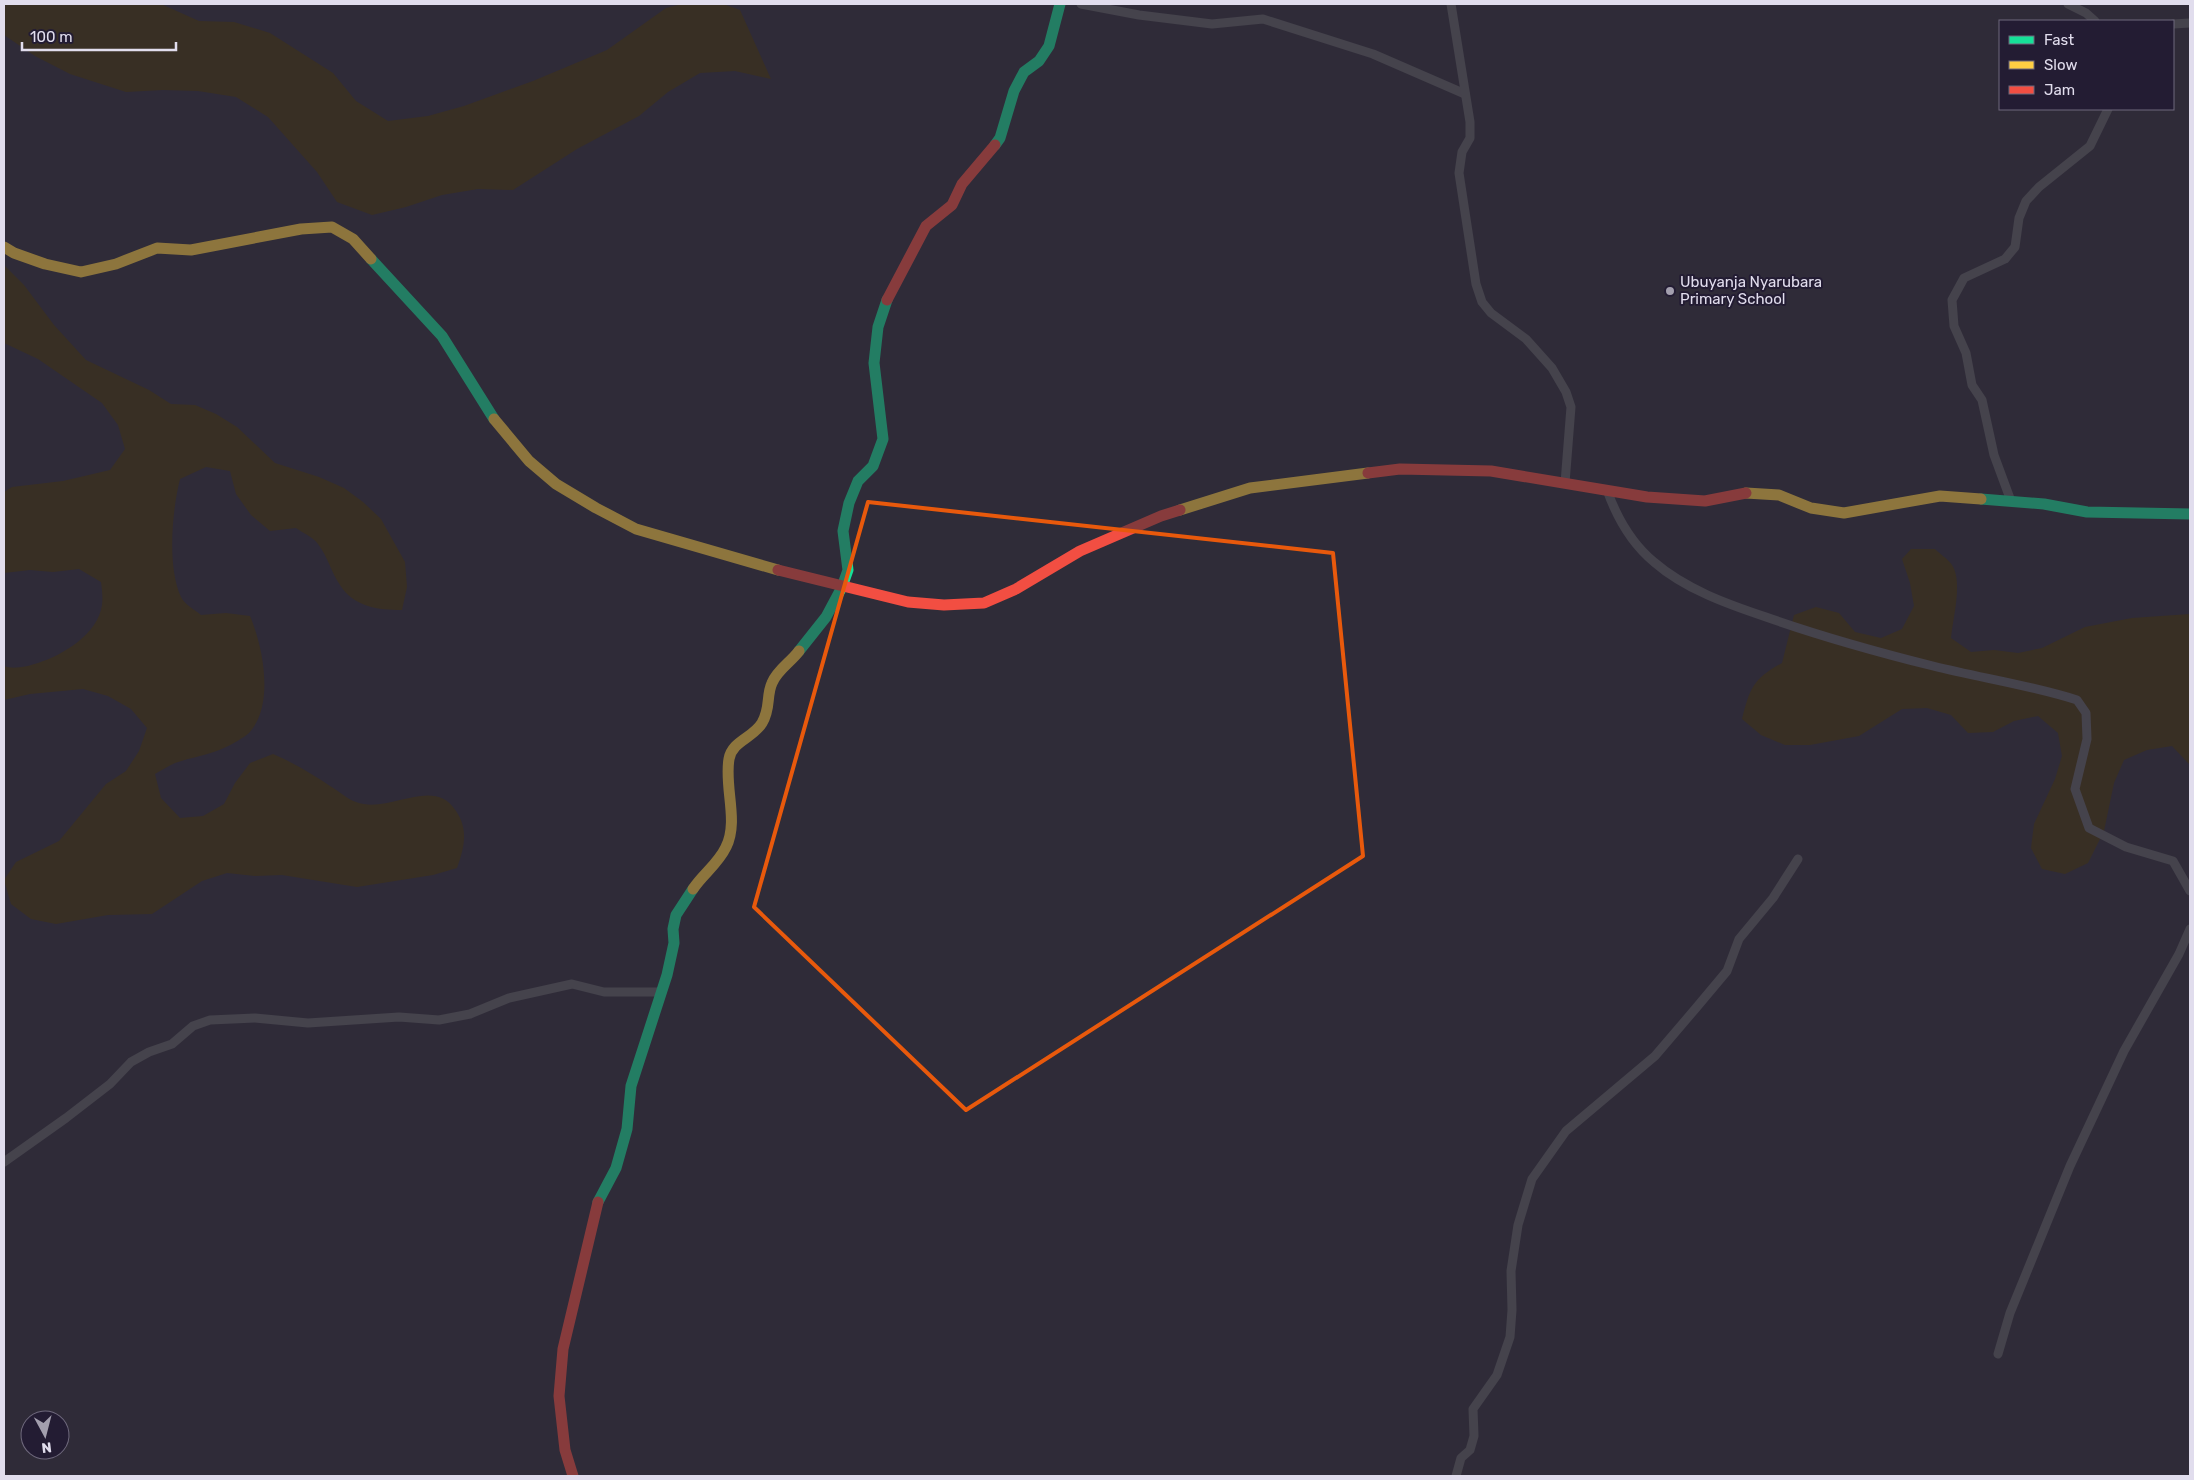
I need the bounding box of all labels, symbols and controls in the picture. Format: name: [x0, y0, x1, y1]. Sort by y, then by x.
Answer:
scale bar: [22, 20, 176, 52]
legend: [1999, 20, 2174, 110]
text: 100 m: [30, 28, 72, 46]
text: Fast: [2044, 31, 2074, 49]
text: Slow: [2044, 56, 2077, 74]
text: Jam: [2044, 81, 2075, 99]
place label: Ubuyanja Nyarubara Primary School: [1680, 273, 1822, 308]
marker: Ubuyanja Nyarubara Primary School: [1664, 285, 1676, 297]
north arrow: [20, 1410, 70, 1460]
text: N: [40, 1438, 53, 1456]

